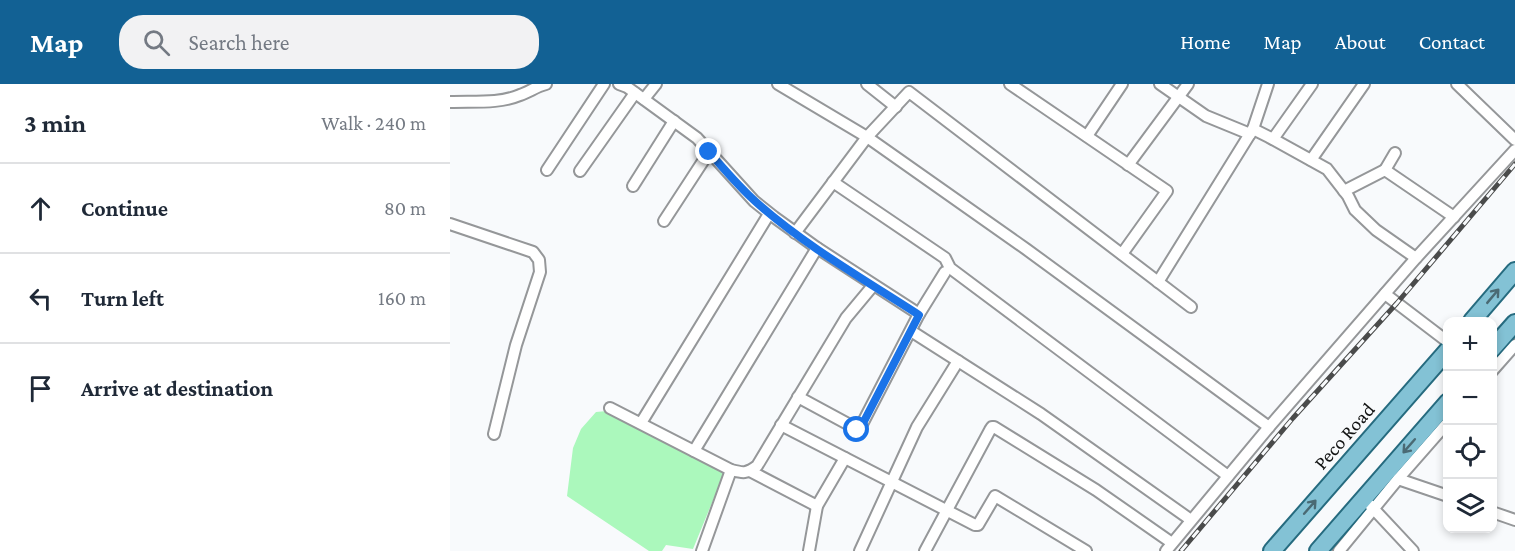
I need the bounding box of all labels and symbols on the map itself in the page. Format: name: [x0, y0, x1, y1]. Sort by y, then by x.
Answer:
route end: [695, 138, 721, 164]
one-way arrow: [1487, 288, 1500, 304]
street label: Peco Road: [1309, 398, 1379, 474]
route start: [843, 416, 869, 442]
one-way arrow: [1403, 438, 1416, 454]
one-way arrow: [1303, 500, 1317, 515]

